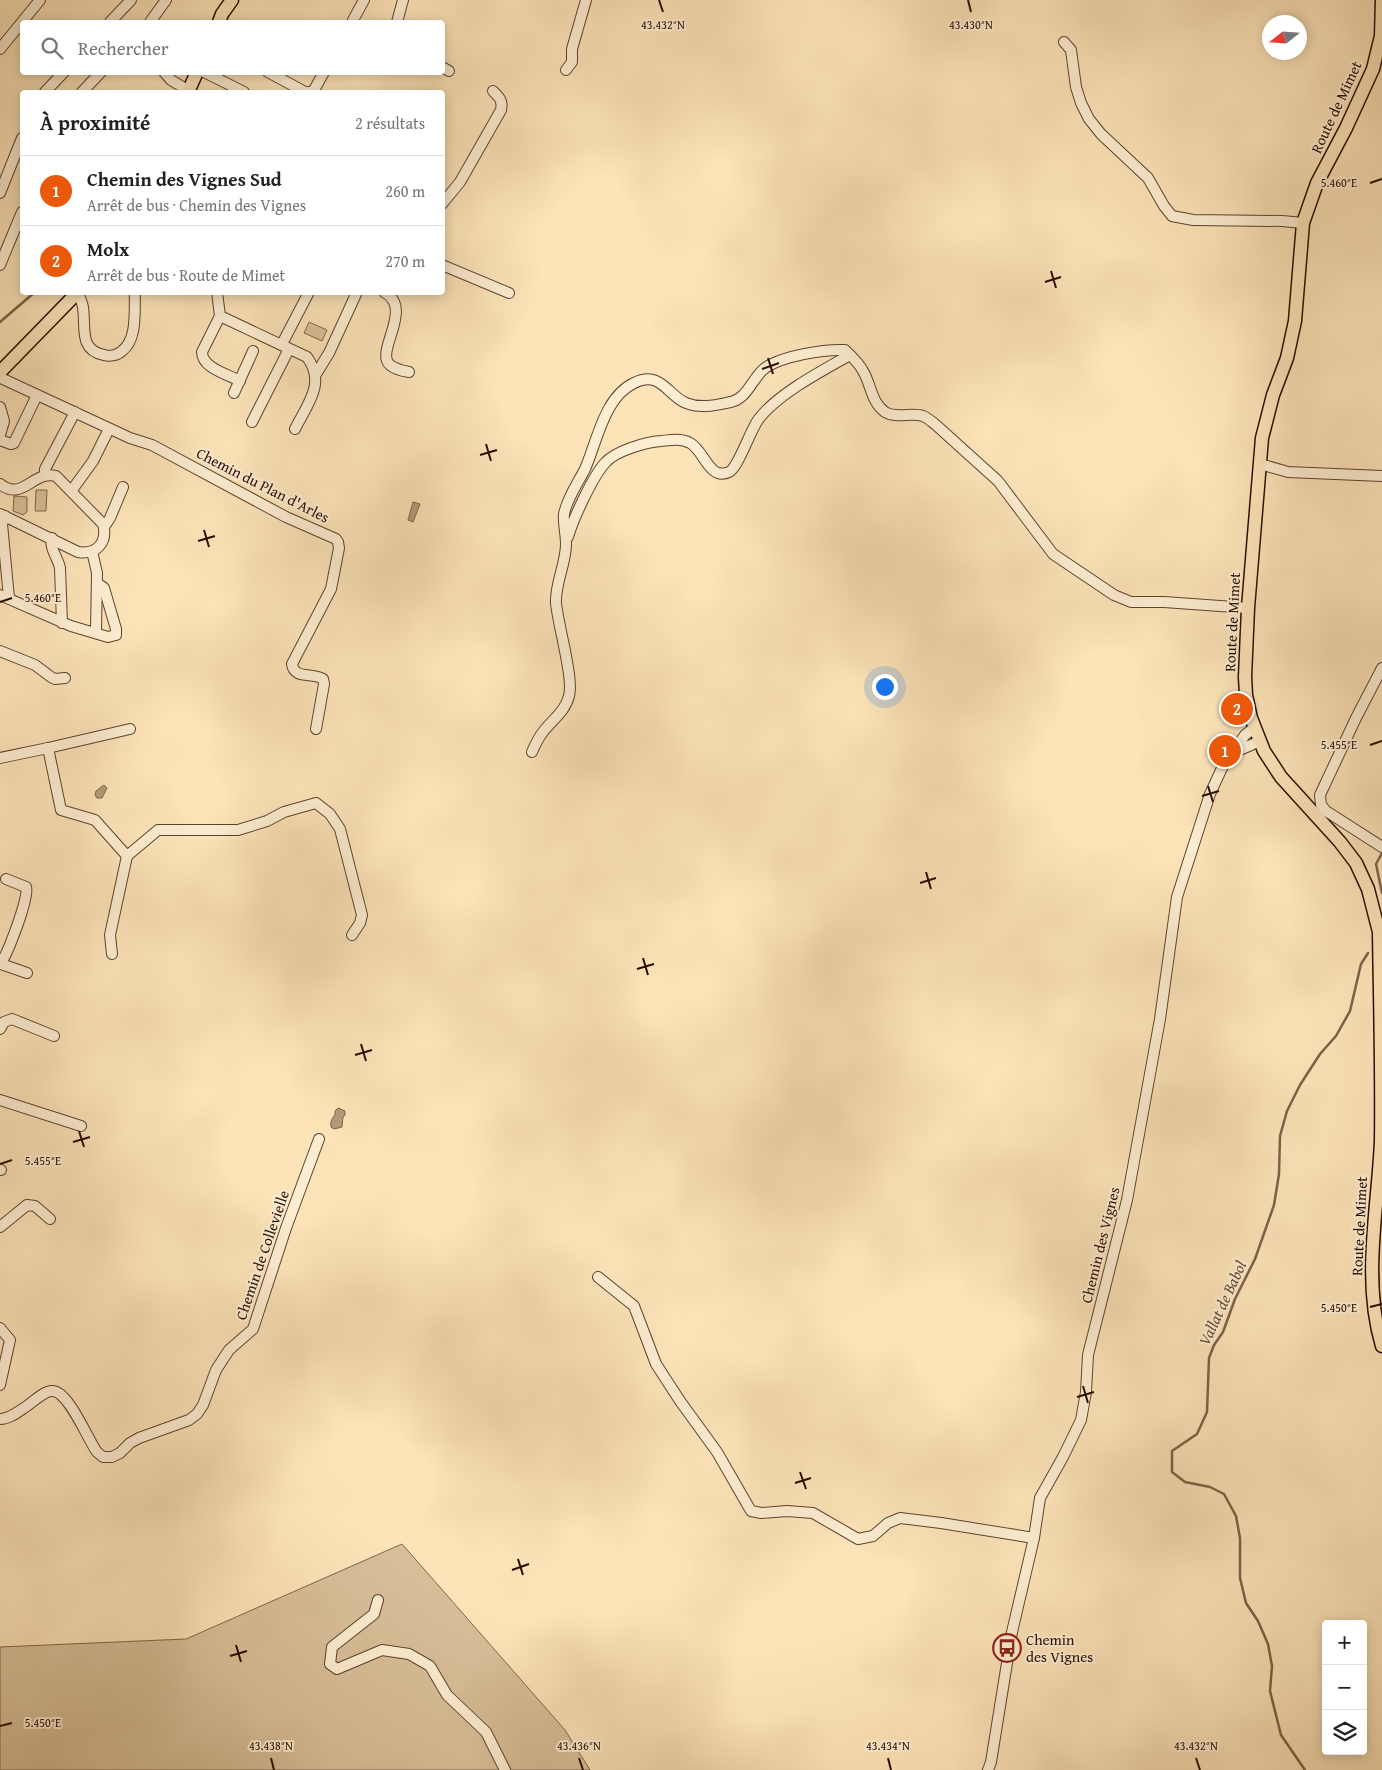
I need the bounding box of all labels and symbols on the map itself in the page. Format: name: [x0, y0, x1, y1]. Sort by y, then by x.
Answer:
north arrow: [1262, 15, 1307, 60]
text: 43.432°N: [641, 16, 685, 33]
text: 43.430°N: [949, 16, 993, 33]
street label: Route de Mimet: [1305, 57, 1367, 157]
text: 5.460°E: [1321, 174, 1357, 191]
street label: Chemin du Plan d'Arles: [193, 442, 333, 528]
street label: Route de Mimet: [1219, 571, 1245, 672]
text: 5.460°E: [25, 589, 61, 606]
your location: [872, 674, 898, 700]
pin: 2: [1221, 690, 1253, 728]
pin: 1: [1209, 732, 1241, 770]
text: 5.455°E: [1321, 736, 1357, 753]
text: 5.455°E: [25, 1152, 61, 1169]
street label: Route de Mimet: [1346, 1175, 1372, 1276]
street label: Chemin des Vignes: [1075, 1185, 1125, 1305]
street label: Chemin de Collevielle: [230, 1187, 294, 1323]
water label: Vallat de Babol: [1192, 1257, 1252, 1349]
text: 5.450°E: [1321, 1299, 1357, 1316]
place label: Chemin des Vignes: [1026, 1629, 1093, 1667]
bus stop icon: Chemin des Vignes: [992, 1633, 1022, 1663]
text: 5.450°E: [25, 1714, 61, 1731]
text: 43.438°N: [249, 1737, 293, 1754]
text: 43.436°N: [557, 1737, 601, 1754]
text: 43.434°N: [866, 1737, 910, 1754]
text: 43.432°N: [1174, 1737, 1218, 1754]

